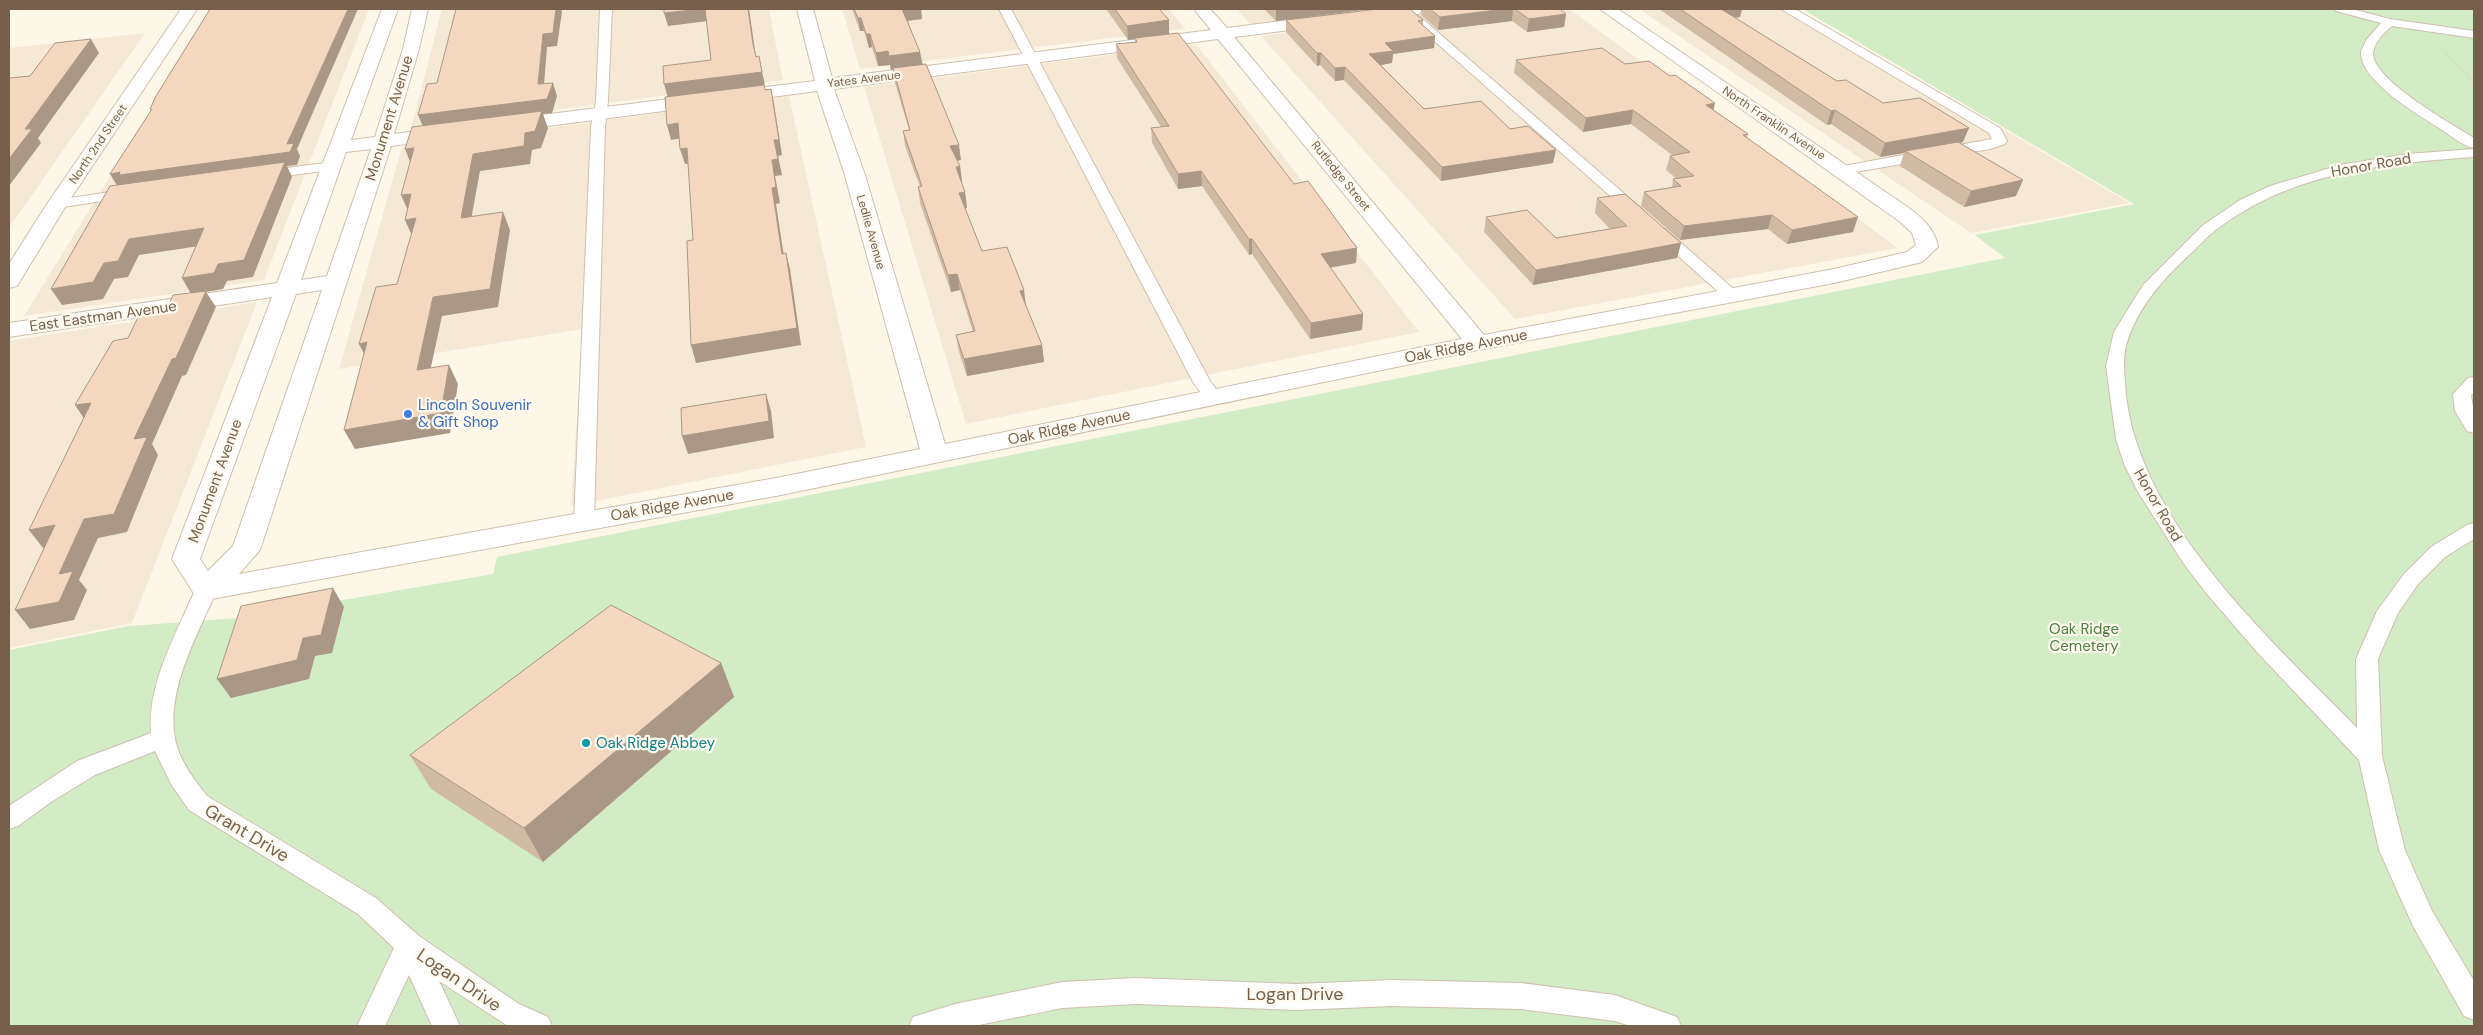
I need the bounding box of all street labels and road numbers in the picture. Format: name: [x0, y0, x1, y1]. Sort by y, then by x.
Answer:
street label: Monument Avenue: [360, 53, 418, 183]
street label: Yates Avenue: [826, 67, 902, 91]
street label: North Franklin Avenue: [1719, 82, 1829, 164]
street label: North 2nd Street: [65, 101, 131, 187]
street label: Rutledge Street: [1308, 137, 1375, 215]
street label: Honor Road: [2329, 148, 2413, 182]
street label: Ledlie Avenue: [853, 193, 889, 271]
street label: East Eastman Avenue: [28, 296, 178, 336]
street label: Oak Ridge Avenue: [1403, 324, 1529, 368]
street label: Oak Ridge Avenue: [1006, 404, 1132, 450]
street label: Monument Avenue: [183, 416, 247, 546]
street label: Honor Road: [2129, 465, 2187, 545]
street label: Oak Ridge Avenue: [609, 484, 735, 526]
street label: Grant Drive: [200, 798, 294, 868]
street label: Logan Drive: [412, 943, 506, 1017]
street label: Logan Drive: [1247, 982, 1343, 1006]

